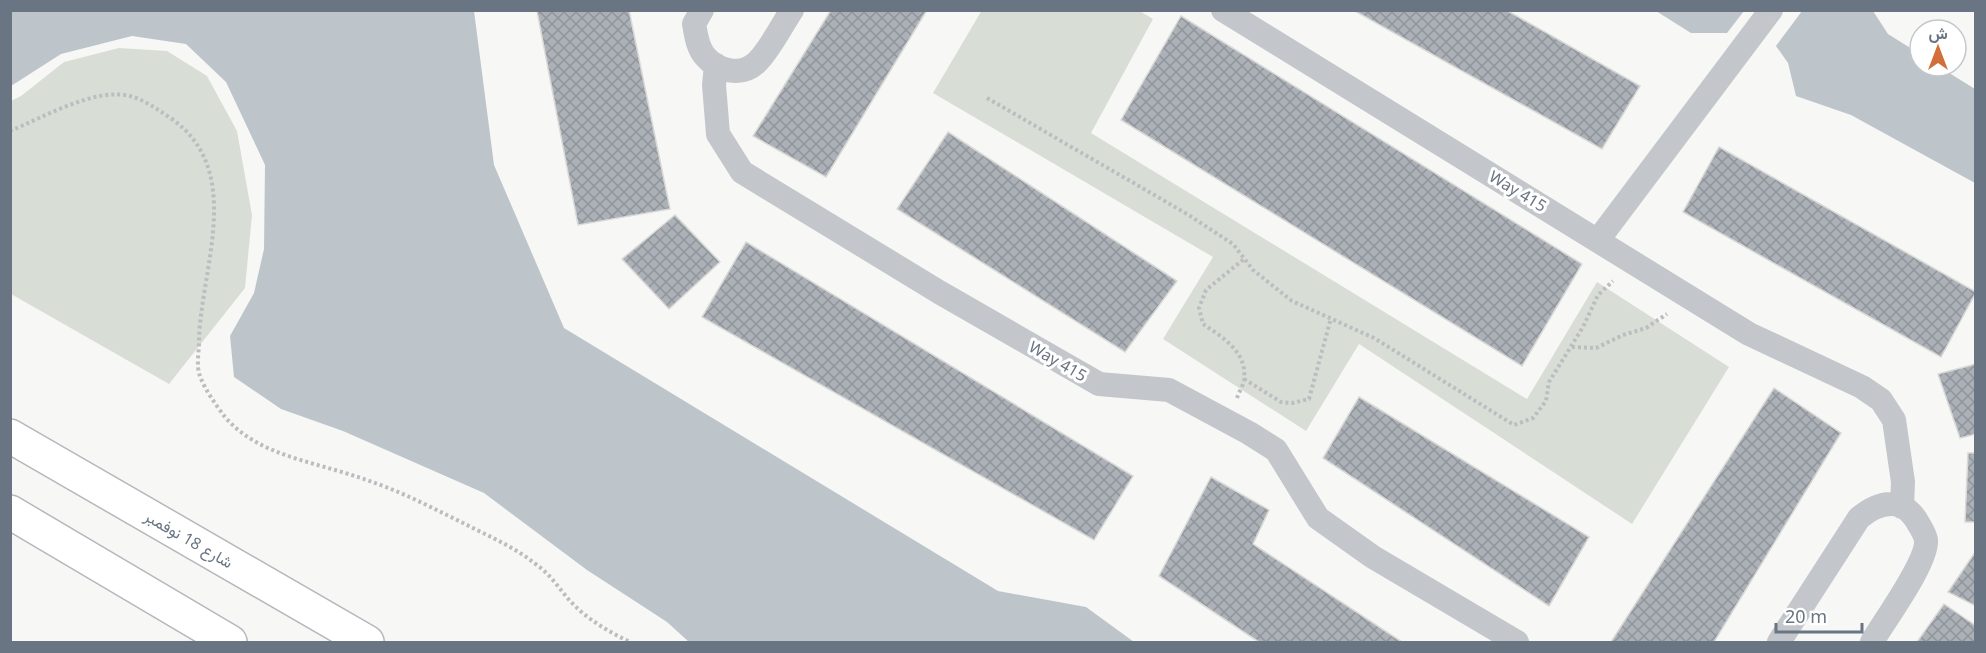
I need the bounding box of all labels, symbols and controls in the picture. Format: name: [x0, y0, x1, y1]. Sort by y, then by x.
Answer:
north arrow: [1908, 18, 1968, 78]
text: ش: [1928, 22, 1948, 44]
street label: Way 415: [1485, 165, 1551, 217]
street label: Way 415: [1025, 336, 1091, 386]
street label: شارع 18 نوفمبر: [139, 504, 237, 574]
scale bar: [1776, 596, 1862, 634]
text: 20 m: [1785, 604, 1827, 628]

